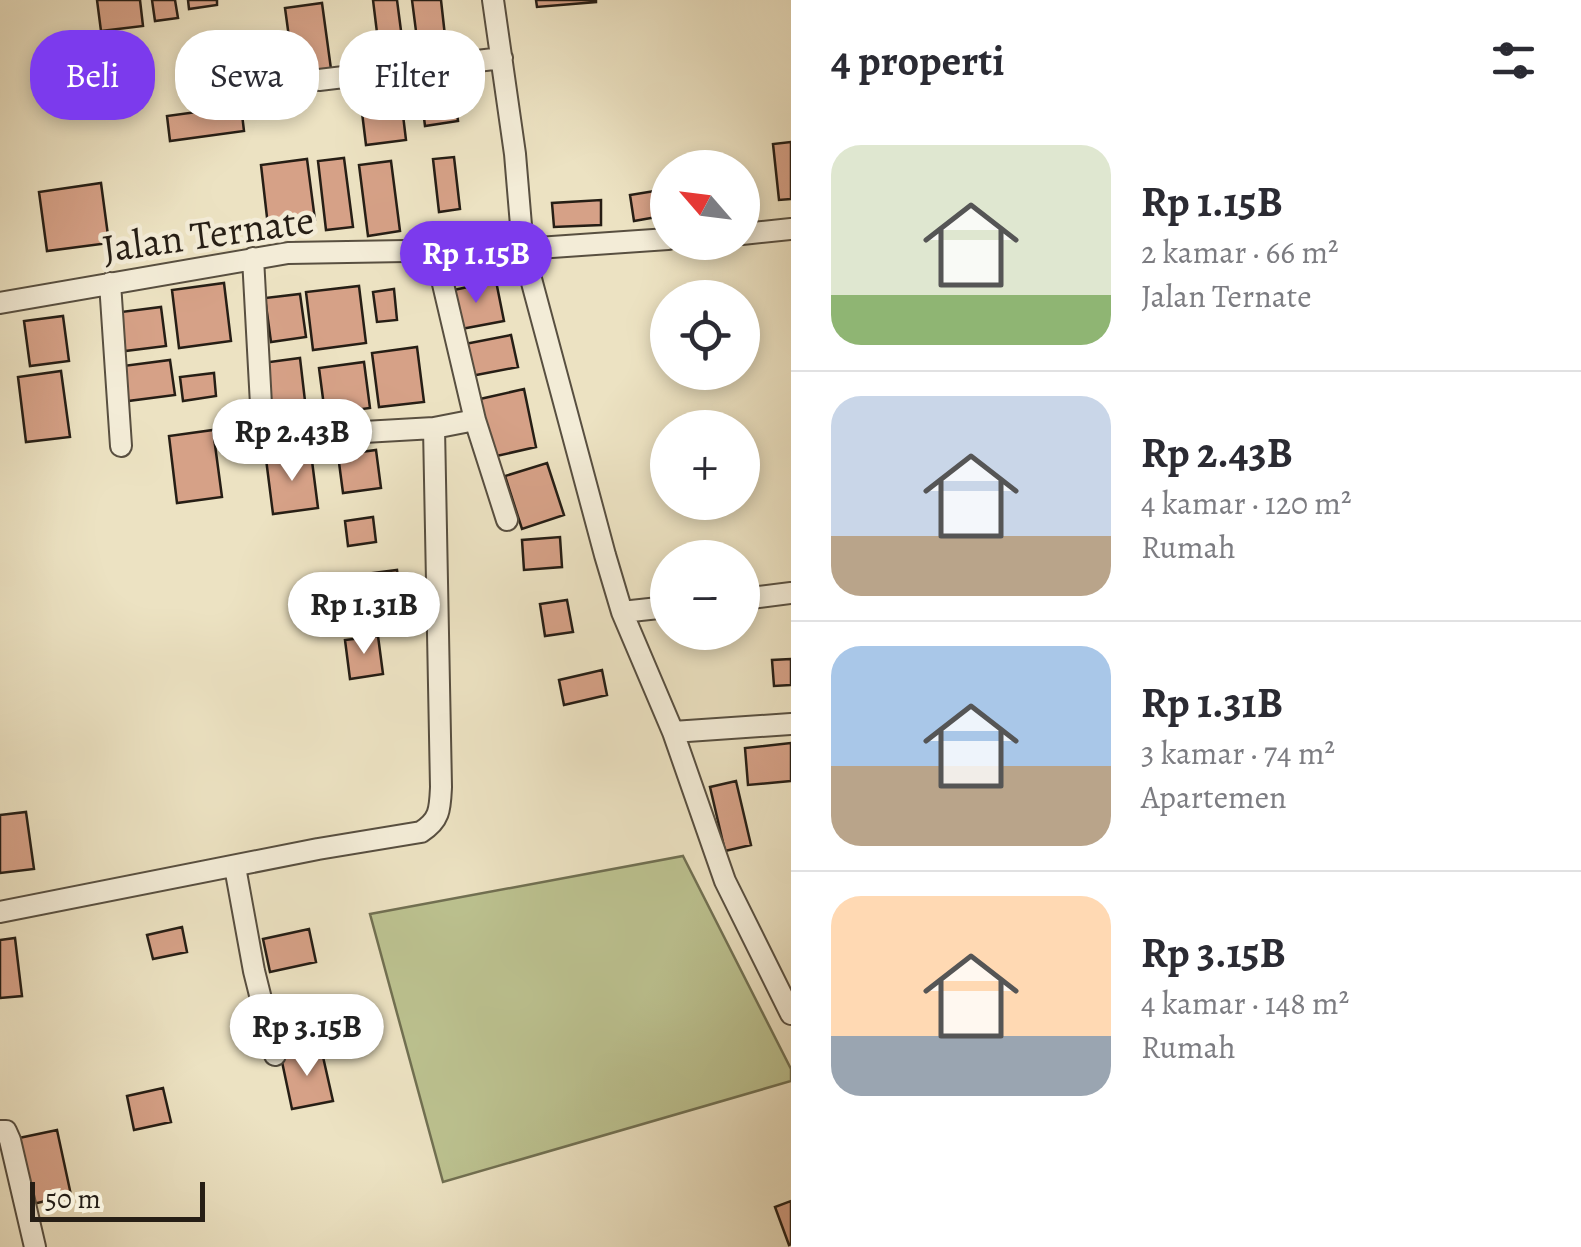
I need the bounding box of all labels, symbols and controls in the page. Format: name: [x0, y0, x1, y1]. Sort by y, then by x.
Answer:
chip: Beli: [30, 30, 155, 120]
chip: Sewa: [175, 30, 319, 120]
chip: Filter: [339, 30, 485, 120]
text: 4 properti: [831, 32, 1005, 89]
icon: filters: [1486, 33, 1541, 88]
north arrow: [650, 150, 760, 260]
map controls: [650, 150, 760, 650]
text: Rp 1.15B: [1141, 173, 1283, 230]
icon: home: [911, 185, 1031, 305]
street label: Jalan Ternate: [99, 192, 317, 276]
pin: Rp 1.15B: [373, 221, 579, 306]
text: 2 kamar · 66 m²: [1141, 230, 1339, 274]
text: Rp 1.15B: [422, 231, 530, 275]
text: Jalan Ternate: [1141, 274, 1312, 318]
button: locate: [650, 280, 760, 390]
pin: Rp 2.43B: [189, 399, 395, 484]
text: Rp 2.43B: [234, 409, 350, 453]
button: +: [650, 410, 760, 520]
text: Rp 2.43B: [1141, 424, 1293, 481]
icon: home: [911, 436, 1031, 556]
text: 4 kamar · 120 m²: [1141, 481, 1352, 525]
text: Rumah: [1141, 525, 1236, 569]
button: −: [650, 540, 760, 650]
pin: Rp 1.31B: [261, 572, 467, 657]
text: Rp 1.31B: [310, 582, 418, 626]
text: Rp 1.31B: [1141, 674, 1283, 731]
icon: home: [911, 686, 1031, 806]
text: 3 kamar · 74 m²: [1141, 731, 1335, 775]
text: Apartemen: [1141, 775, 1287, 819]
text: Rp 3.15B: [1141, 924, 1286, 981]
icon: home: [911, 936, 1031, 1056]
text: 4 kamar · 148 m²: [1141, 981, 1349, 1025]
pin: Rp 3.15B: [204, 994, 410, 1079]
text: Rp 3.15B: [252, 1004, 362, 1048]
text: Rumah: [1141, 1025, 1236, 1069]
scale bar: [30, 1177, 205, 1222]
text: 50 m: [45, 1180, 101, 1218]

